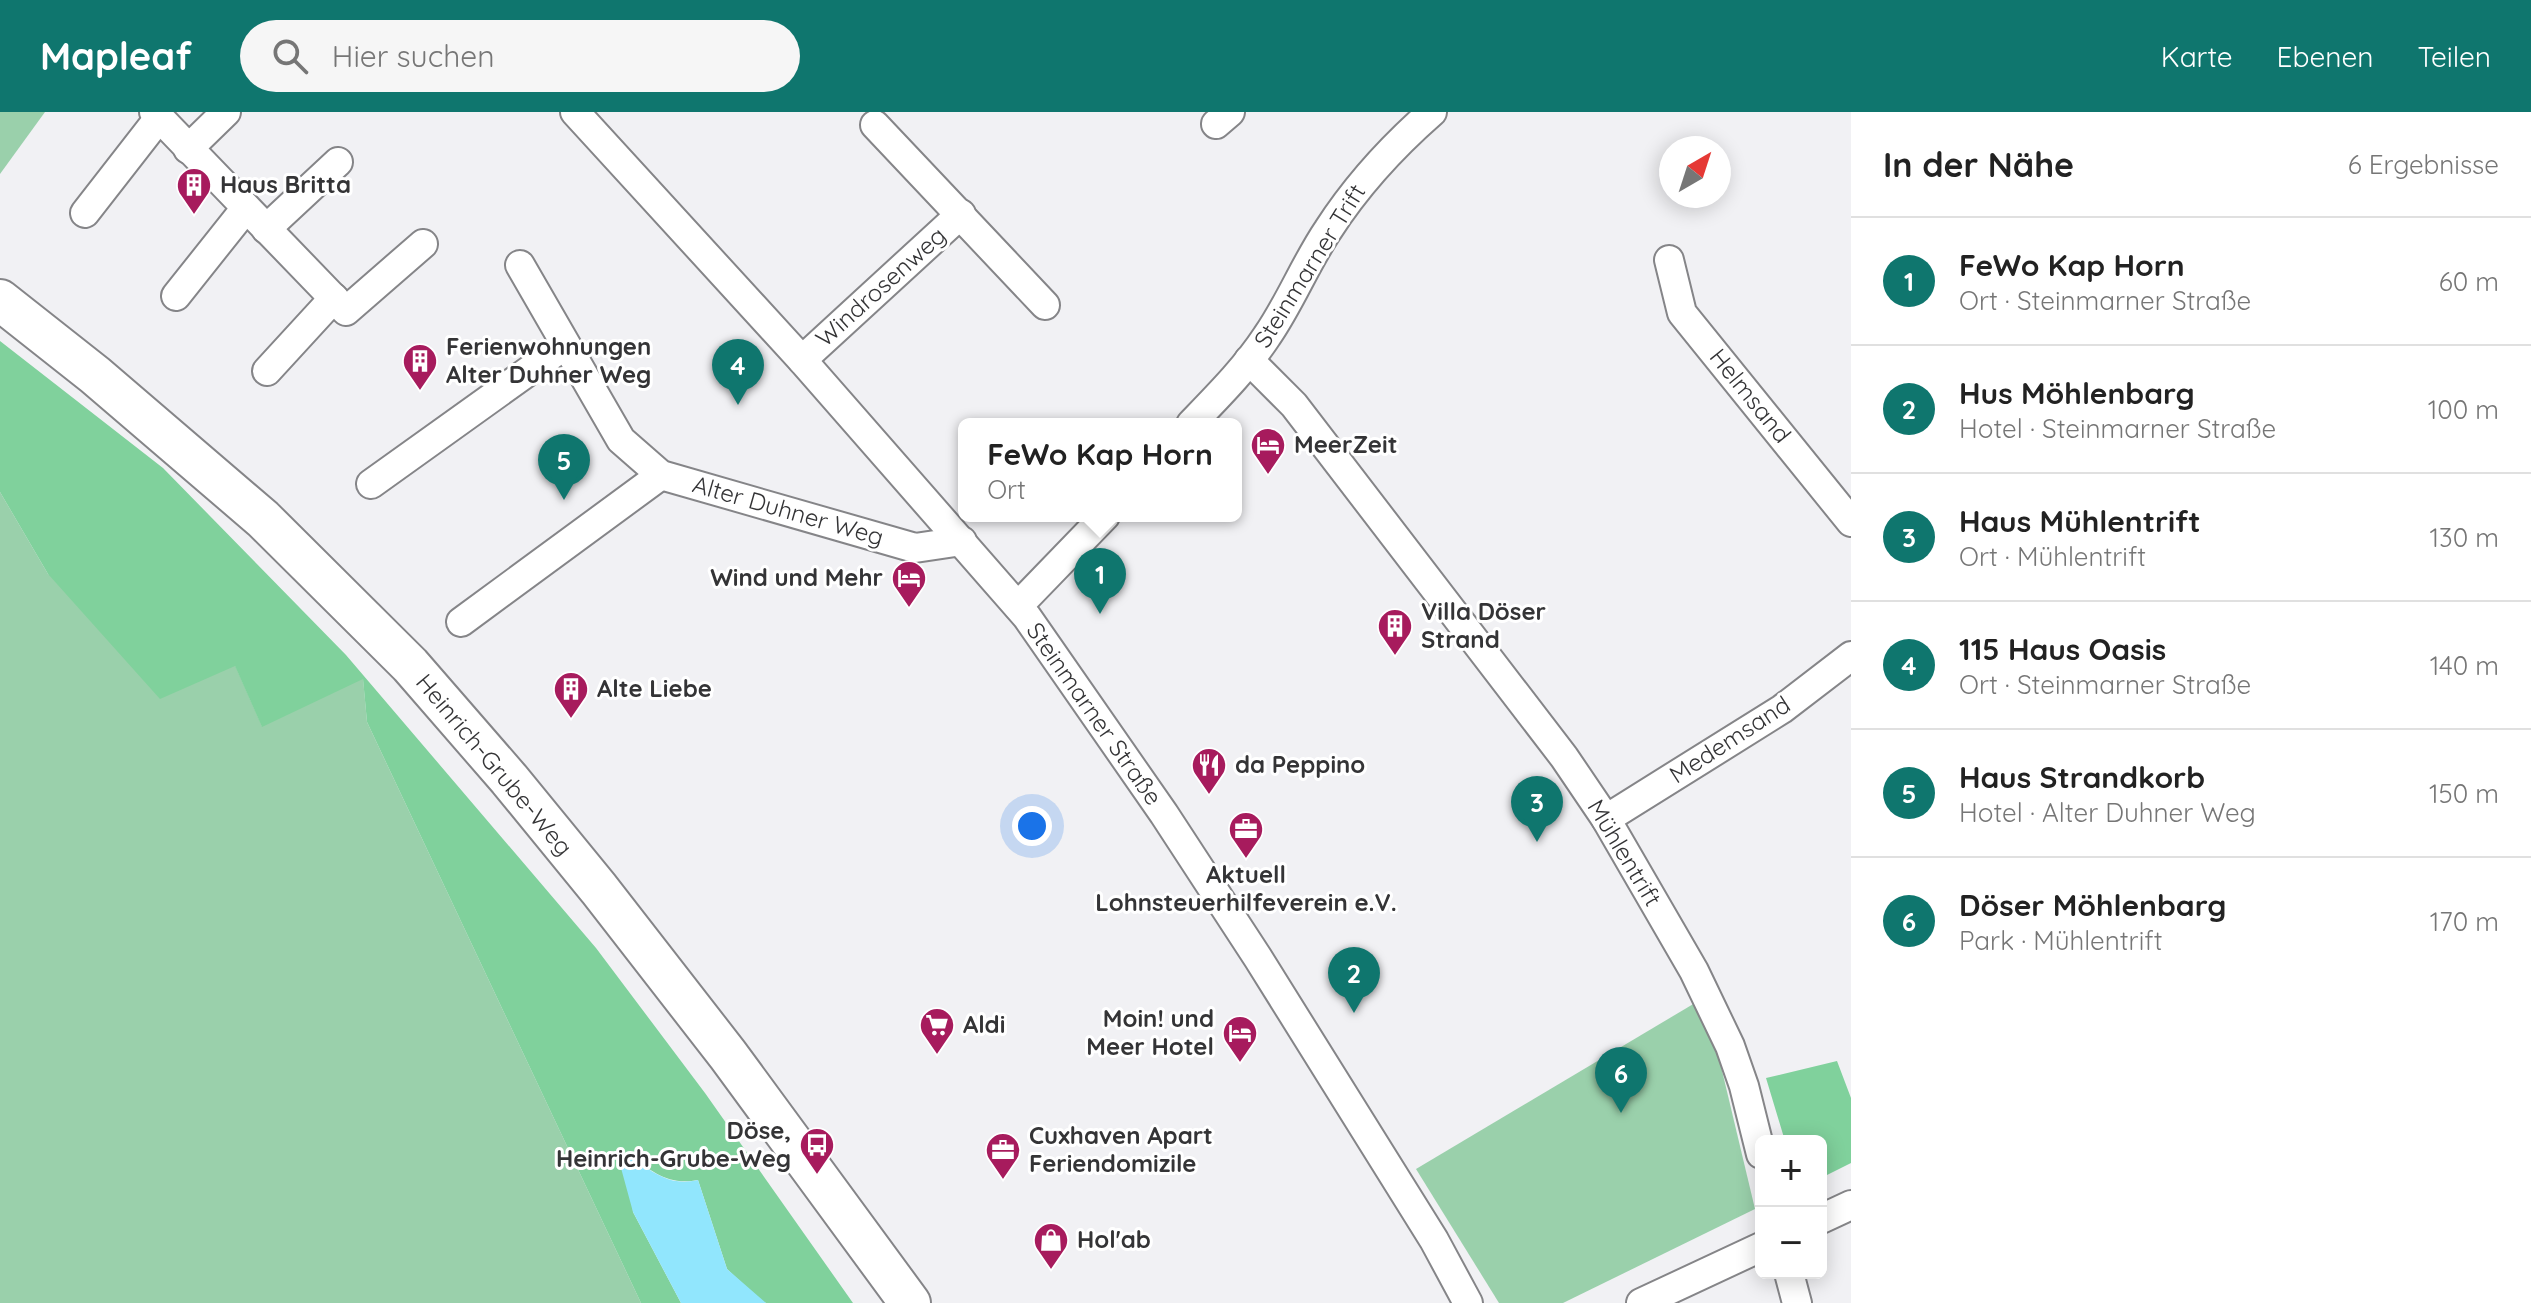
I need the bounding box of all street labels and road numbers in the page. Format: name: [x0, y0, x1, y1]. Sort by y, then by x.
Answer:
street label: Steinmarner Trift: [1247, 178, 1371, 353]
street label: Windrosenweg: [809, 220, 952, 353]
street label: Helmsand: [1704, 342, 1798, 449]
street label: Alter Duhner Weg: [689, 468, 887, 552]
street label: Steinmarner Straße: [1021, 616, 1169, 811]
street label: Heinrich-Grube-Weg: [410, 667, 580, 861]
street label: Medemsand: [1663, 689, 1795, 789]
street label: Mühlentrift: [1581, 794, 1668, 911]

